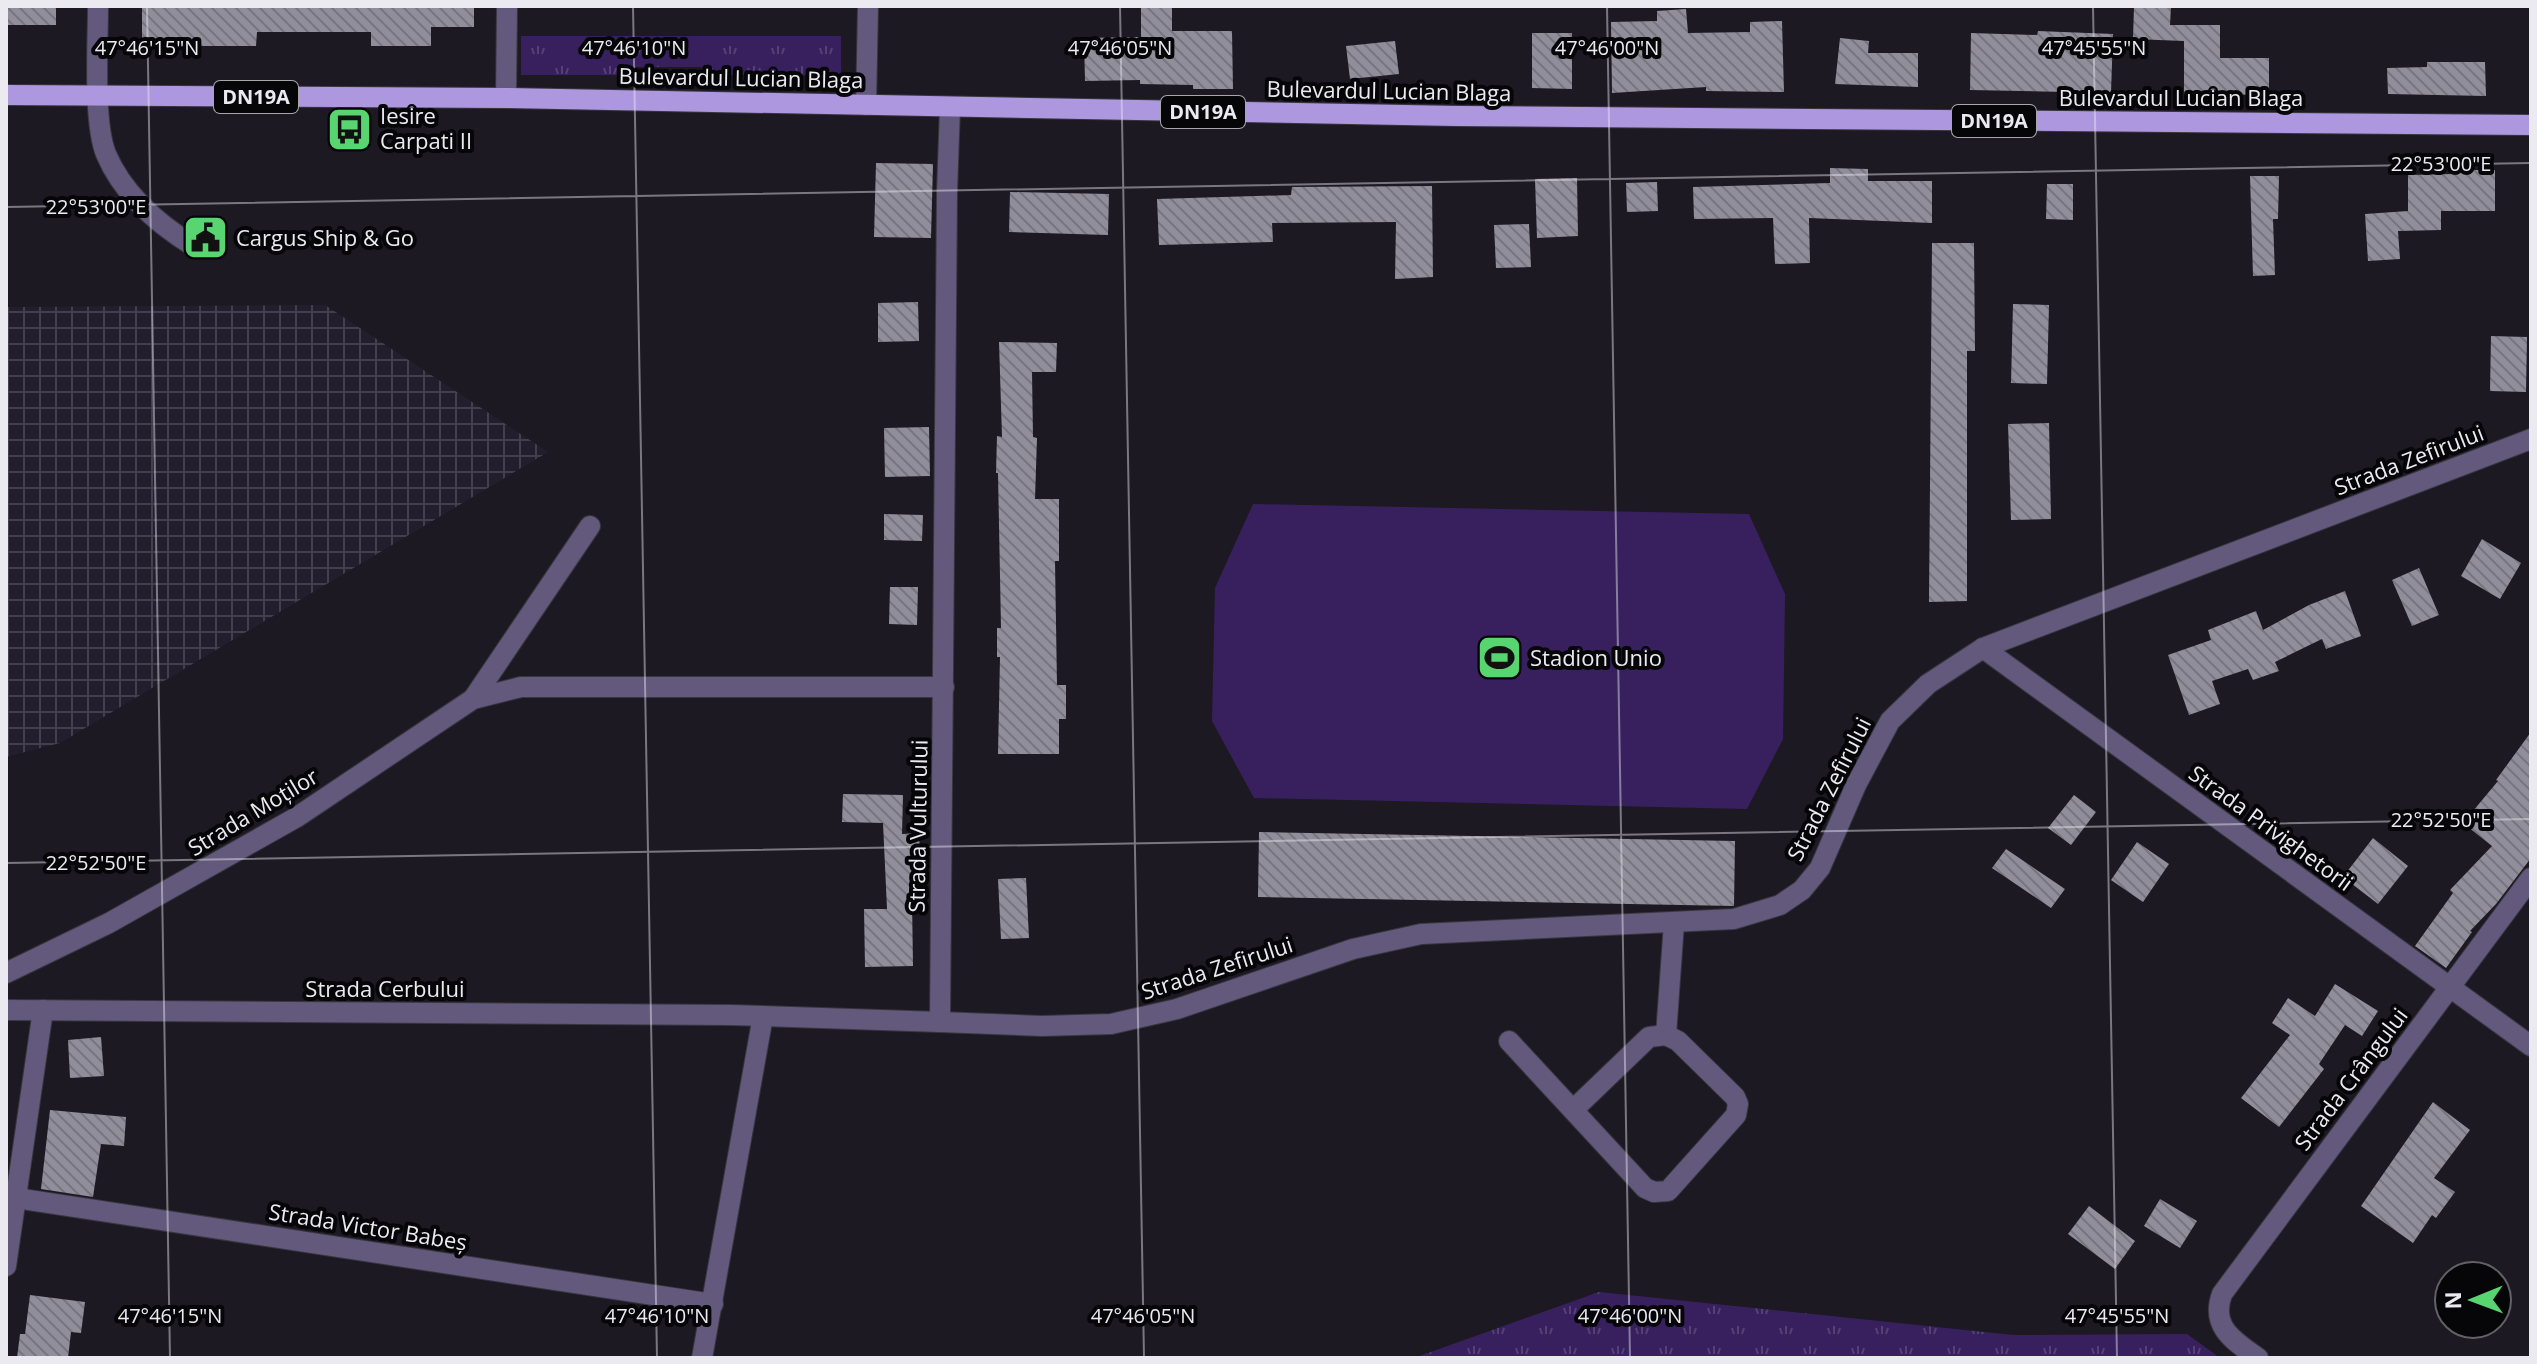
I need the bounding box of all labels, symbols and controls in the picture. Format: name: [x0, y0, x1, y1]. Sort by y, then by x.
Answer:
text: 47°46'15"N: [95, 34, 199, 61]
text: 47°46'10"N: [582, 34, 686, 61]
text: 47°46'05"N: [1068, 34, 1172, 61]
text: 47°46'00"N: [1555, 34, 1659, 61]
text: 47°45'55"N: [2042, 34, 2146, 61]
street label: Bulevardul Lucian Blaga: [618, 60, 864, 94]
street label: Bulevardul Lucian Blaga: [1266, 73, 1512, 107]
road number: DN19A: [214, 81, 298, 113]
street label: Bulevardul Lucian Blaga: [2059, 82, 2303, 112]
road number: DN19A: [1161, 96, 1245, 128]
place label: Iesire Carpati II: [380, 100, 472, 155]
bus stop icon: Iesire Carpati II: [325, 105, 373, 153]
road number: DN19A: [1952, 105, 2036, 137]
text: 22°53'00"E: [2391, 150, 2491, 177]
text: 22°53'00"E: [46, 193, 146, 220]
public building icon: Cargus Ship & Go: [181, 214, 229, 262]
place label: Cargus Ship & Go: [236, 222, 414, 252]
street label: Strada Zefirului: [2330, 417, 2488, 501]
sports icon: Stadion Unio: [1475, 634, 1523, 682]
place label: Stadion Unio: [1530, 642, 1662, 672]
street label: Strada Zefirului: [1779, 712, 1877, 866]
street label: Strada Vulturului: [900, 739, 934, 913]
street label: Strada Privighetorii: [2184, 758, 2360, 897]
street label: Strada Moților: [182, 760, 323, 862]
text: 22°52'50"E: [2391, 806, 2491, 833]
text: 22°52'50"E: [46, 849, 146, 876]
street label: Strada Zefirului: [1137, 928, 1296, 1006]
street label: Strada Cerbului: [305, 973, 465, 1003]
street label: Strada Crângului: [2287, 1001, 2414, 1156]
street label: Strada Victor Babeș: [267, 1196, 469, 1256]
north arrow: [2433, 1260, 2513, 1340]
text: N: [2437, 1291, 2467, 1310]
text: 47°46'15"N: [118, 1302, 222, 1329]
text: 47°46'10"N: [605, 1302, 709, 1329]
text: 47°46'05"N: [1091, 1302, 1195, 1329]
text: 47°46'00"N: [1578, 1302, 1682, 1329]
text: 47°45'55"N: [2065, 1302, 2169, 1329]

